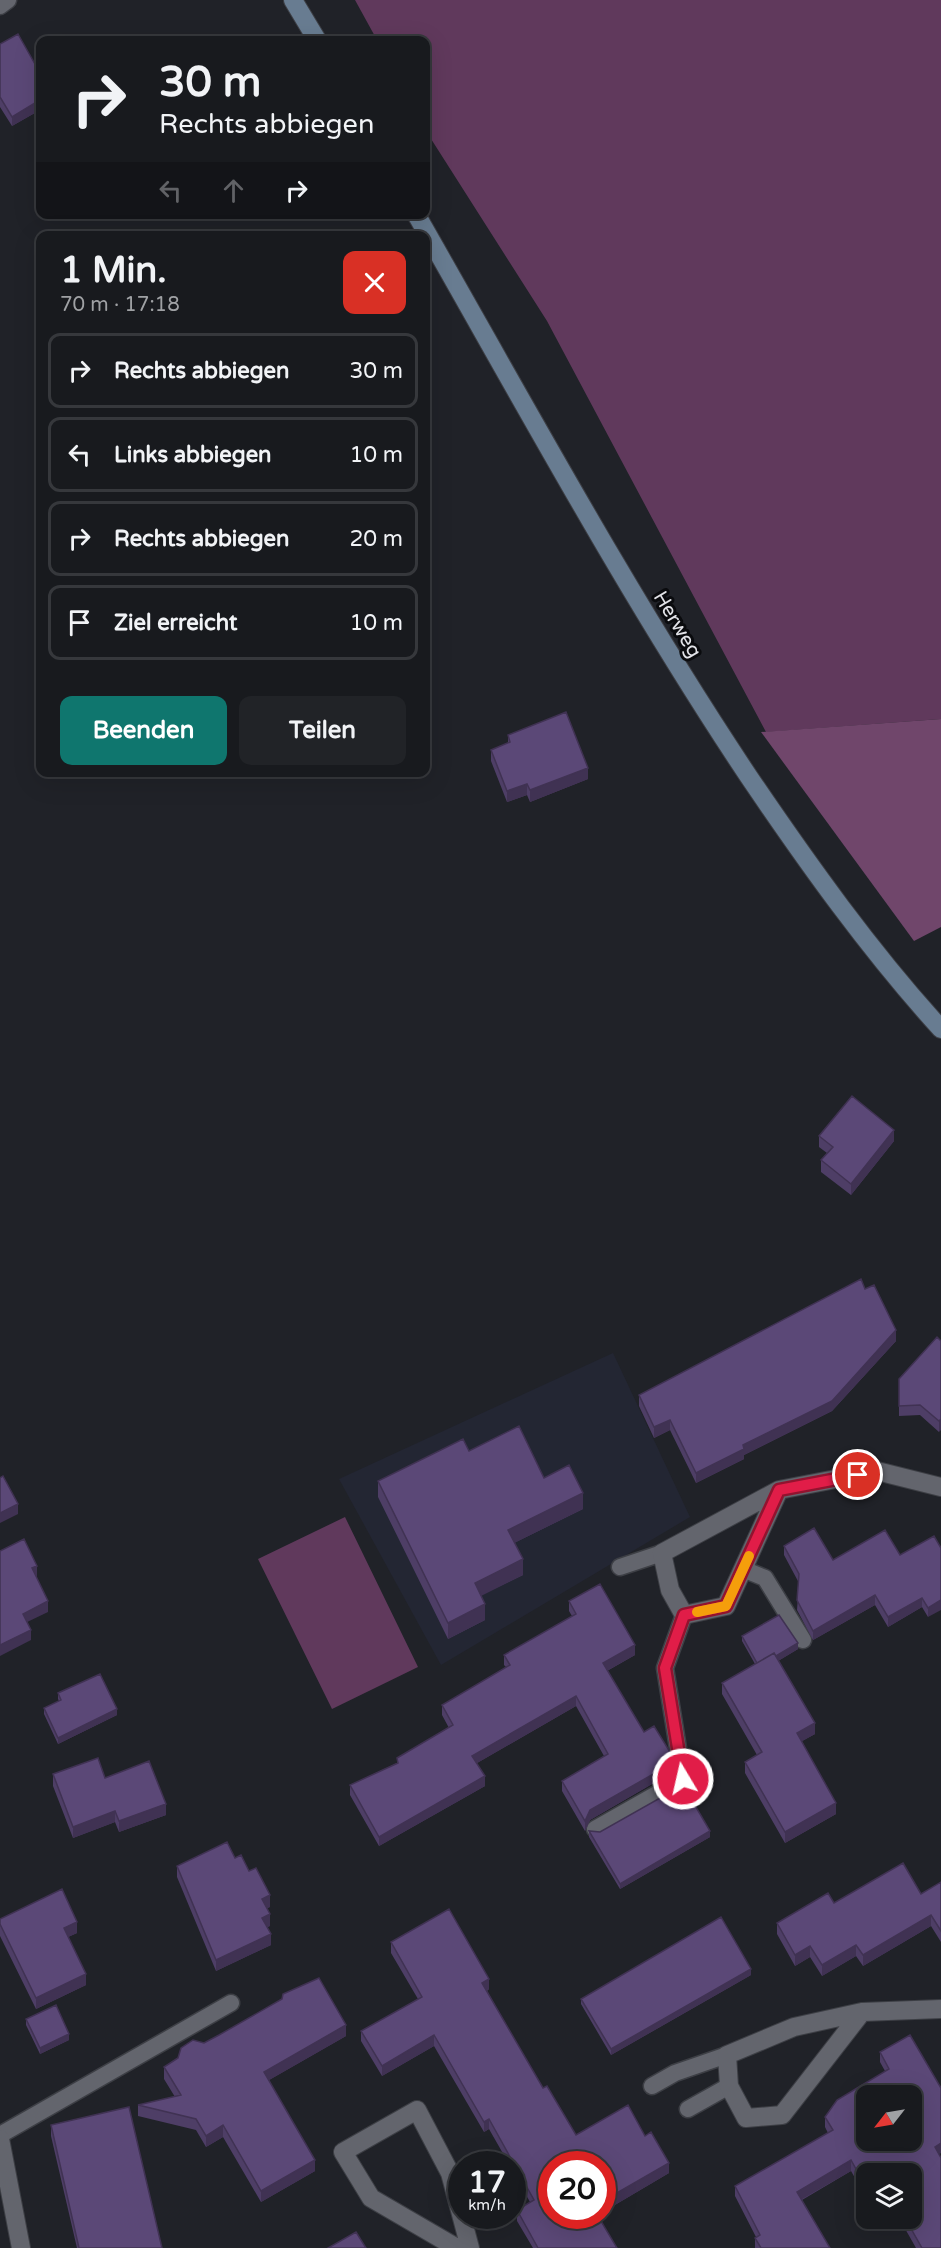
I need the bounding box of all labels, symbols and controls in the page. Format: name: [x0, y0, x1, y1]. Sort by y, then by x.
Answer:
text: 30 m: [159, 57, 261, 108]
icon: right: [60, 60, 138, 138]
text: Rechts abbiegen: [159, 108, 374, 141]
icon: left: [154, 174, 187, 207]
icon: ahead: [217, 174, 250, 207]
icon: right: [280, 174, 313, 207]
text: 1 Min.: [60, 249, 167, 292]
button: close: [343, 251, 406, 314]
text: 70 m · 17:18: [60, 293, 180, 317]
icon: right: [63, 354, 96, 387]
text: Rechts abbiegen: [114, 358, 289, 384]
text: 30 m: [349, 358, 403, 384]
icon: left: [63, 438, 96, 471]
text: Links abbiegen: [114, 442, 272, 468]
text: 10 m: [349, 442, 403, 468]
icon: right: [63, 522, 96, 555]
text: Rechts abbiegen: [114, 526, 289, 552]
text: 20 m: [349, 526, 403, 552]
street label: Herweg: [648, 587, 706, 662]
icon: arrive: [63, 606, 96, 639]
text: Ziel erreicht: [114, 610, 237, 636]
text: 10 m: [349, 610, 403, 636]
button: Beenden: [60, 696, 227, 765]
button: Teilen: [239, 696, 406, 765]
pin: [832, 1449, 883, 1500]
icon: arrive: [841, 1458, 874, 1491]
position arrow: [651, 1747, 715, 1811]
north arrow: [856, 2085, 922, 2151]
map controls: [856, 2085, 922, 2229]
speed limit sign: 20: [538, 2151, 616, 2229]
button: layers: [856, 2163, 922, 2229]
text: 17: [468, 2164, 506, 2201]
text: km/h: [468, 2196, 506, 2214]

